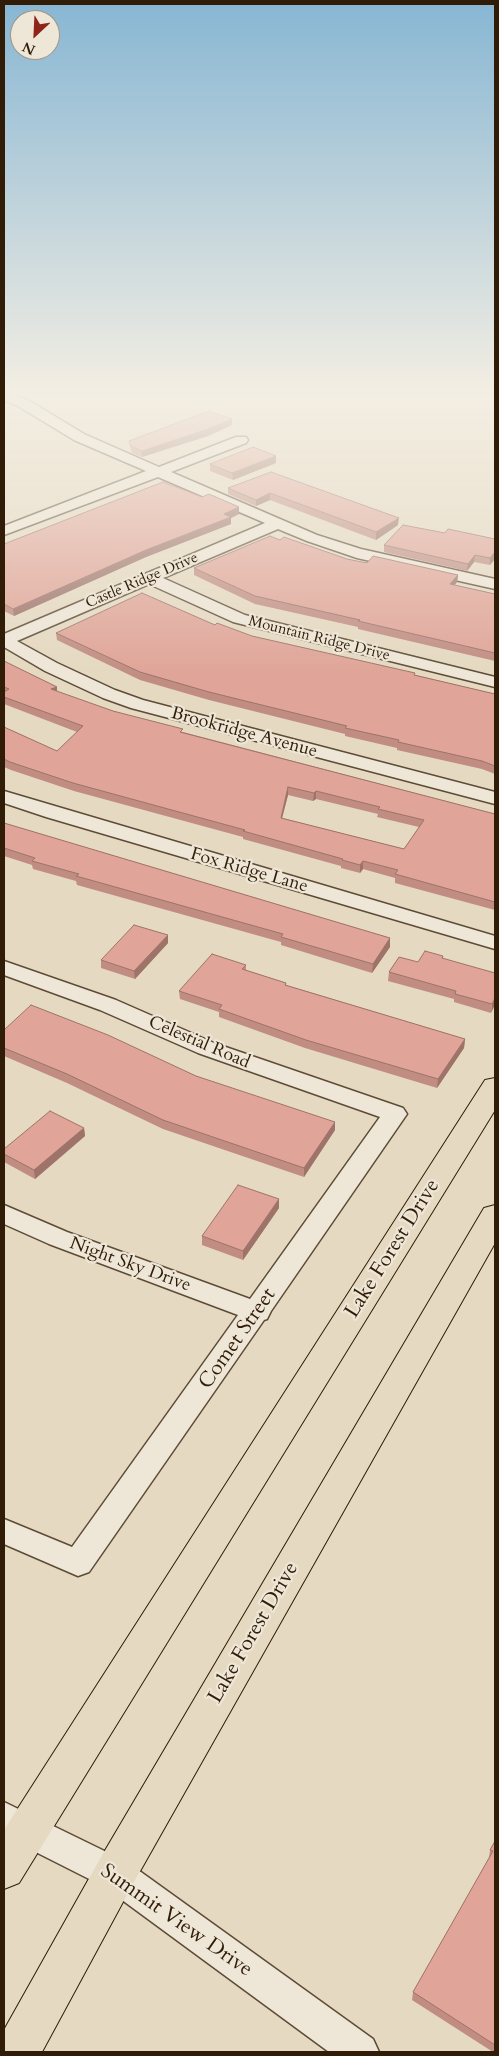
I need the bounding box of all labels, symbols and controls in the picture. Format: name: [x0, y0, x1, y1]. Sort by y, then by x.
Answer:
north arrow: [10, 10, 60, 60]
text: N: [19, 37, 38, 59]
street label: Castle Ridge Drive: [83, 549, 201, 613]
street label: Mountain Ridge Drive: [246, 613, 392, 665]
street label: Brookridge Avenue: [168, 703, 320, 763]
street label: Fox Ridge Lane: [188, 844, 310, 898]
street label: Celestial Road: [145, 1012, 253, 1074]
street label: Lake Forest Drive: [340, 1175, 446, 1323]
street label: Night Sky Drive: [66, 1233, 194, 1297]
street label: Comet Street: [194, 1284, 282, 1394]
street label: Lake Forest Drive: [203, 1558, 305, 1708]
street label: Summit View Drive: [95, 1859, 257, 1983]

